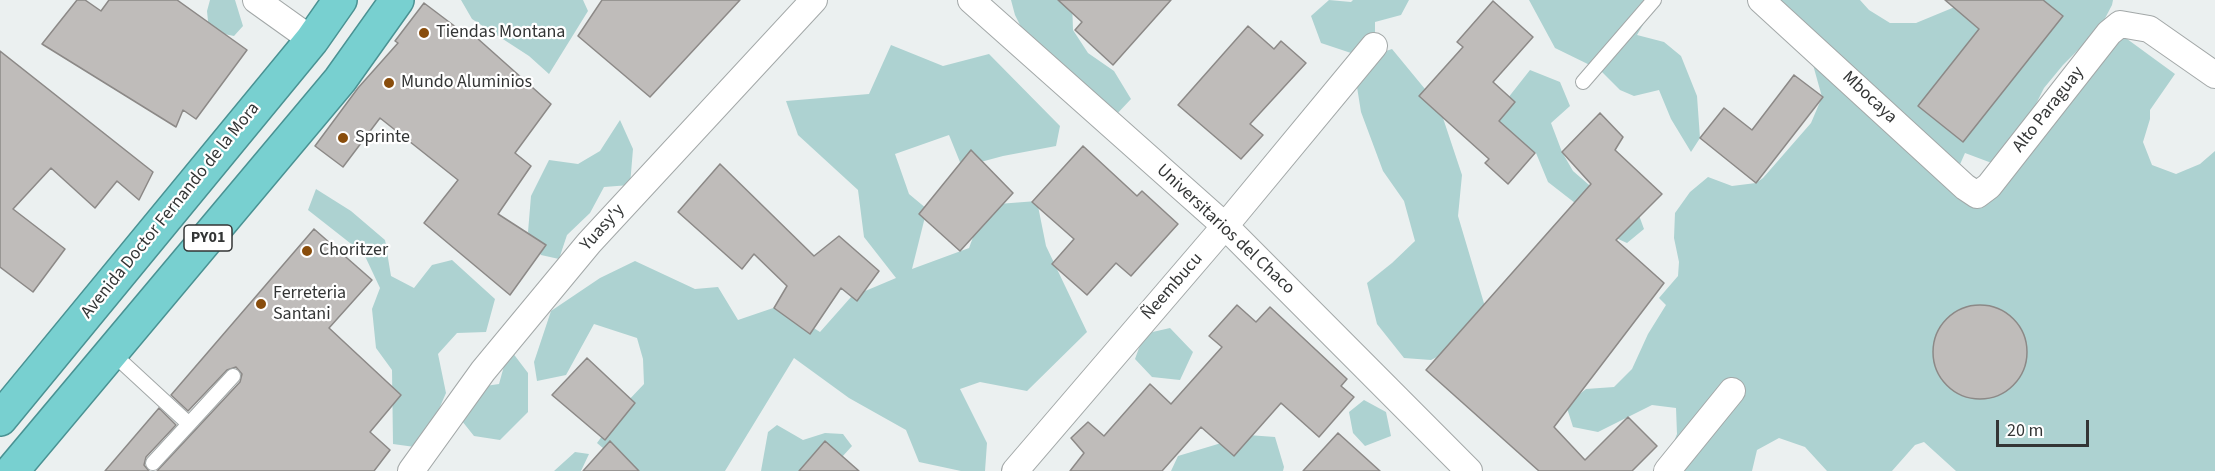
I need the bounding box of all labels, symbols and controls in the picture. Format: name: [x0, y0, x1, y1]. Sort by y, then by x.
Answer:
place label: Tiendas Montana: [436, 22, 565, 44]
marker: Tiendas Montana: [417, 26, 431, 40]
street label: Alto Paraguay: [2009, 63, 2089, 157]
street label: Mbocaya: [1837, 67, 1901, 129]
place label: Mundo Aluminios: [401, 72, 532, 94]
marker: Mundo Aluminios: [382, 76, 396, 90]
street label: Avenida Doctor Fernando de la Mora: [77, 99, 265, 323]
place label: Sprinte: [355, 127, 410, 149]
marker: Sprinte: [336, 131, 350, 145]
street label: Universitarios del Chaco: [1151, 160, 1299, 300]
street label: Yuasy'y: [576, 200, 630, 256]
road number: PY01: [184, 225, 232, 251]
place label: Choritzer: [319, 240, 388, 262]
marker: Choritzer: [300, 244, 314, 258]
street label: Ñeembucu: [1138, 249, 1208, 325]
place label: Ferreteria Santani: [273, 283, 346, 326]
marker: Ferreteria Santani: [254, 297, 268, 311]
scale bar: [1999, 408, 2092, 446]
text: 20 m: [2007, 418, 2043, 443]

